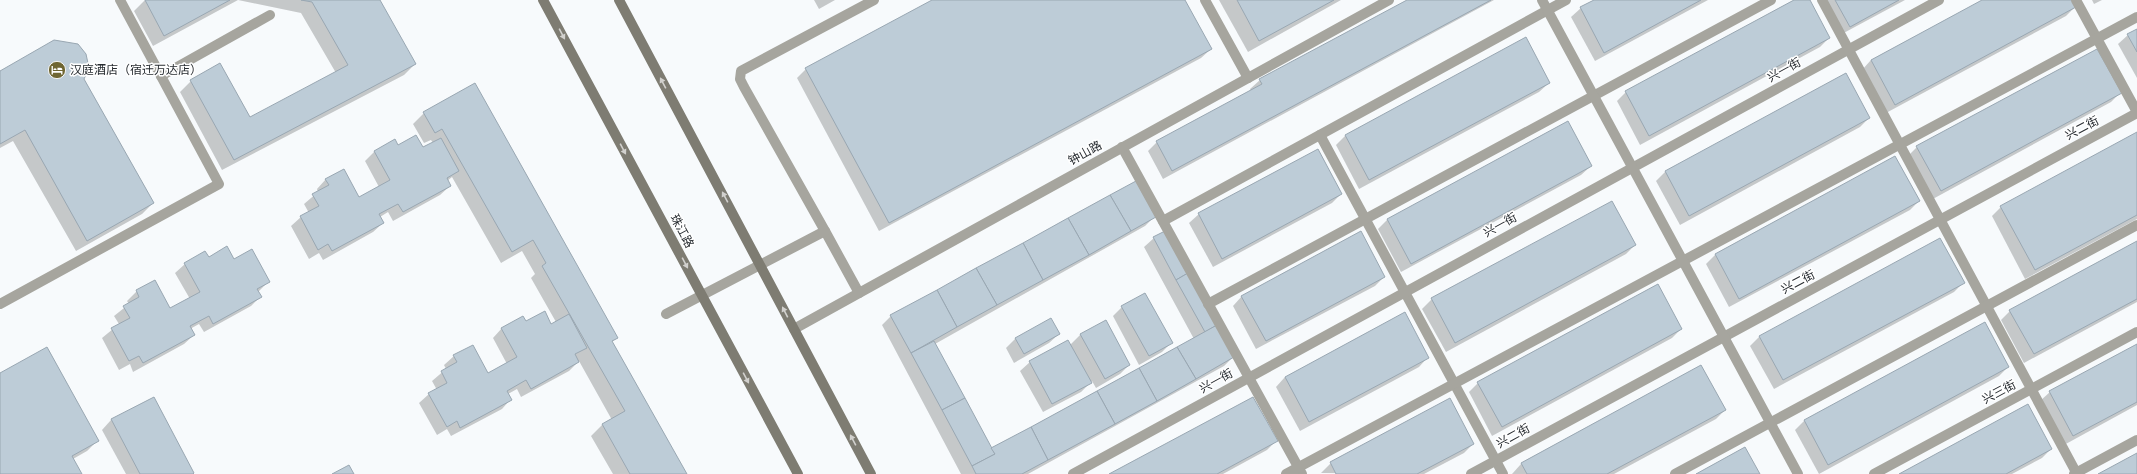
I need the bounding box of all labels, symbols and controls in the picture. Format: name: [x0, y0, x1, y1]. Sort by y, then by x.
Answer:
one-way arrow: [558, 28, 565, 40]
street label: 兴一街: [1765, 55, 1803, 85]
hotel icon: 汉庭酒店（宿迁万达店）: [47, 60, 67, 80]
place label: 汉庭酒店（宿迁万达店）: [70, 63, 202, 77]
one-way arrow: [660, 77, 667, 89]
street label: 兴二街: [2063, 113, 2101, 143]
street label: 钟山路: [1066, 138, 1104, 168]
one-way arrow: [620, 143, 627, 155]
one-way arrow: [721, 192, 728, 203]
street label: 兴一街: [1481, 210, 1519, 240]
street label: 珠江路: [667, 212, 697, 250]
one-way arrow: [682, 257, 688, 269]
street label: 兴二街: [1779, 267, 1817, 297]
one-way arrow: [782, 307, 789, 318]
street label: 兴一街: [1197, 366, 1235, 396]
one-way arrow: [743, 372, 750, 384]
street label: 兴三街: [1980, 377, 2018, 407]
street label: 兴二街: [1494, 421, 1532, 451]
one-way arrow: [850, 434, 856, 445]

